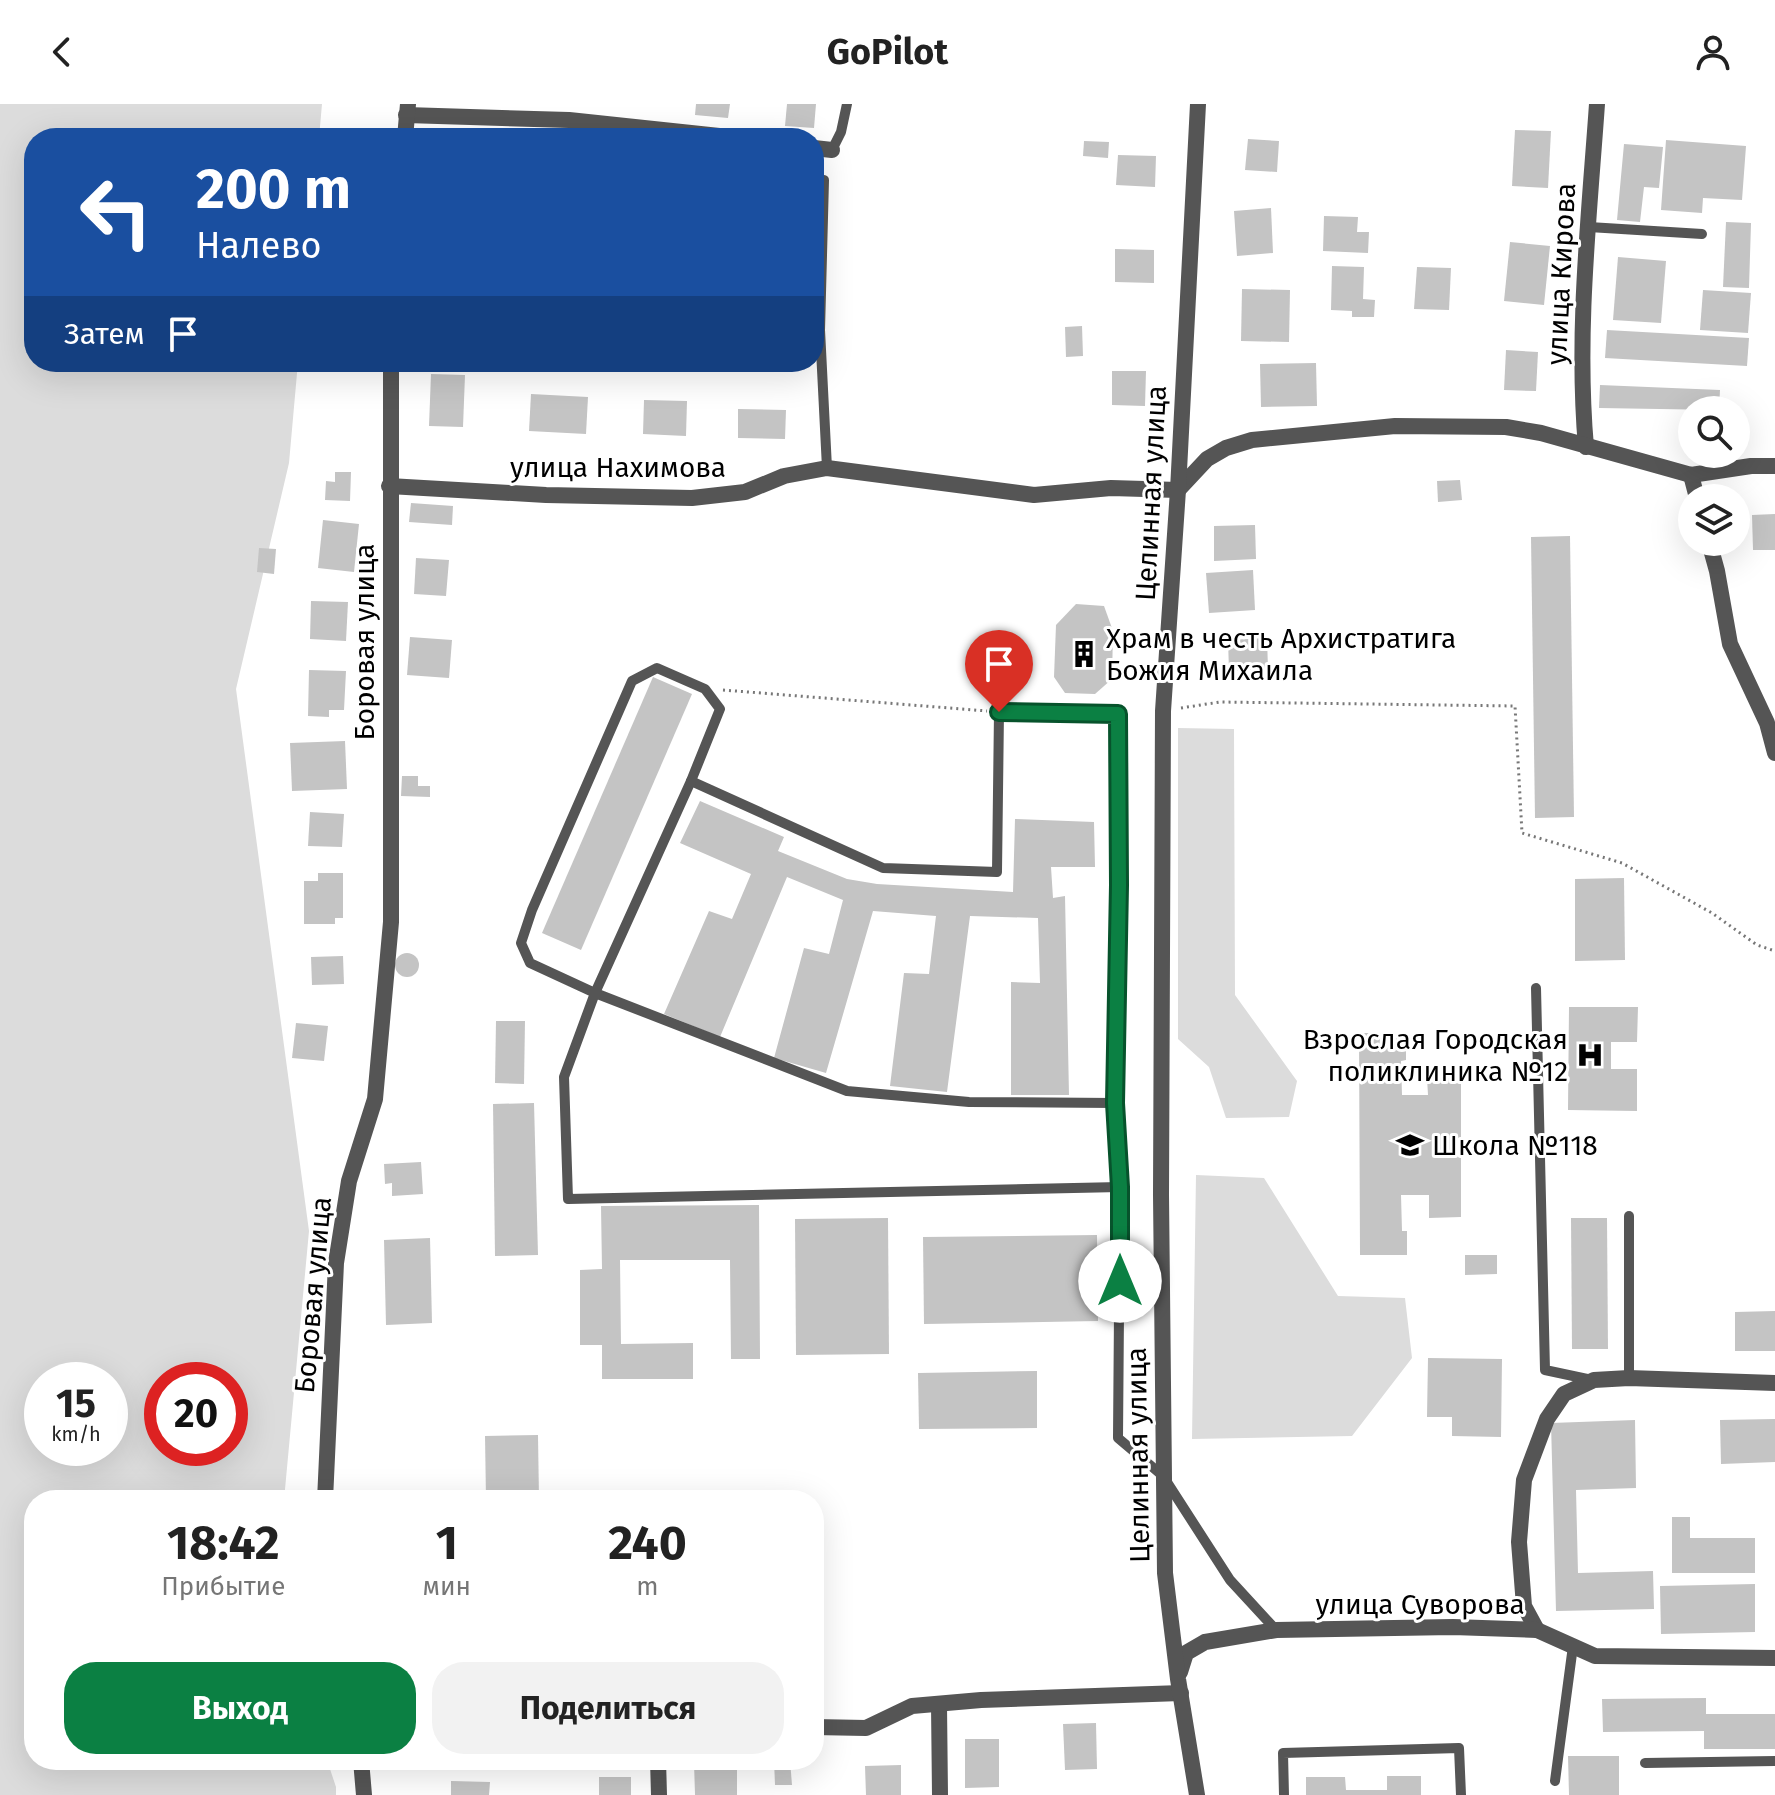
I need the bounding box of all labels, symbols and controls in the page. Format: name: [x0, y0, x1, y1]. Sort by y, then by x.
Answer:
icon: back: [40, 30, 84, 74]
text: GoPilot: [827, 30, 948, 74]
icon: person: [1691, 30, 1735, 74]
text: 200 m: [196, 156, 351, 223]
icon: left: [64, 160, 168, 264]
street label: улица Кирова: [1540, 182, 1582, 366]
text: Налево: [196, 224, 322, 268]
icon: arrive: [161, 312, 205, 356]
text: Затем: [64, 316, 145, 352]
street label: Целинная улица: [1129, 384, 1173, 602]
map controls: [1678, 396, 1750, 556]
button: search: [1678, 396, 1750, 468]
street label: улица Нахимова: [510, 451, 726, 484]
button: layers: [1678, 484, 1750, 556]
street label: Боровая улица: [348, 543, 381, 741]
place label: Храм в честь Архистратига Божия Михаила: [1106, 622, 1456, 687]
pin: [965, 630, 1033, 712]
building icon: Храм в честь Архистратига Божия Михаила: [1069, 639, 1099, 669]
icon: arrive: [977, 642, 1021, 686]
place label: Взрослая Городская поликлиника №12: [1303, 1023, 1568, 1088]
hospital icon: Взрослая Городская поликлиника №12: [1575, 1040, 1605, 1070]
place label: Школа №118: [1432, 1129, 1598, 1162]
school or university icon: Школа №118: [1395, 1130, 1425, 1160]
street label: Боровая улица: [288, 1195, 338, 1395]
position arrow: [1078, 1239, 1162, 1323]
street label: Целинная улица: [1120, 1347, 1156, 1563]
speed limit sign: 20: [144, 1362, 248, 1466]
text: 15: [56, 1380, 96, 1428]
text: km/h: [51, 1422, 101, 1446]
text: 18:42: [167, 1514, 279, 1572]
text: 1: [436, 1514, 458, 1572]
text: 240: [608, 1514, 687, 1572]
text: Прибытие: [161, 1571, 285, 1602]
text: мин: [423, 1571, 471, 1602]
text: m: [636, 1571, 659, 1602]
street label: улица Суворова: [1315, 1588, 1525, 1621]
button: Выход: [64, 1662, 416, 1754]
button: Поделиться: [432, 1662, 784, 1754]

